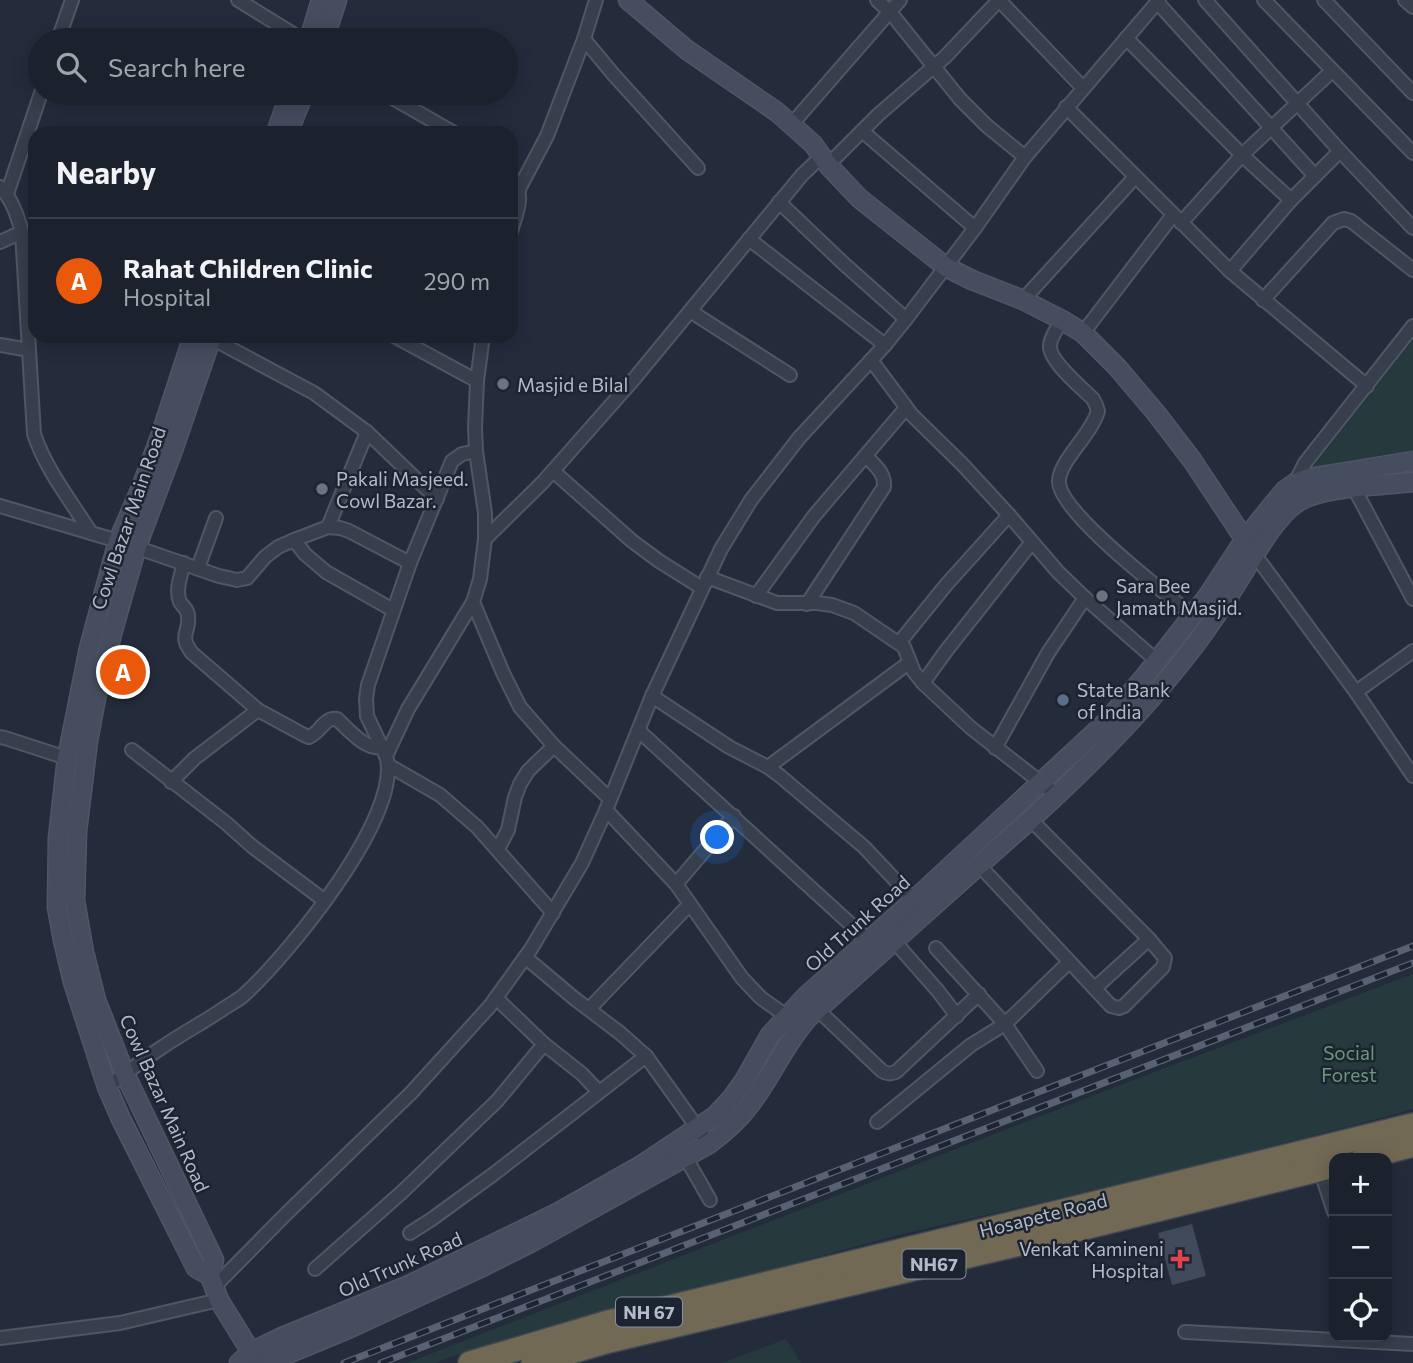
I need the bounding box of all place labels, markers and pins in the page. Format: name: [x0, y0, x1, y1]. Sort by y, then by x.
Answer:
place label: Masjid e Bilal: [517, 373, 628, 396]
marker: Masjid e Bilal: [495, 376, 511, 392]
place label: Pakali Masjeed. Cowl Bazar.: [336, 467, 468, 512]
marker: Pakali Masjeed. Cowl Bazar.: [314, 481, 330, 497]
place label: Sara Bee Jamath Masjid.: [1116, 574, 1242, 619]
marker: Sara Bee Jamath Masjid.: [1094, 588, 1110, 604]
pin: A: [100, 646, 146, 698]
place label: State Bank of India: [1077, 678, 1170, 723]
marker: State Bank of India: [1055, 692, 1071, 708]
place label: Venkat Kamineni Hospital: [1019, 1237, 1164, 1282]
marker: Venkat Kamineni Hospital: [1170, 1249, 1190, 1269]

